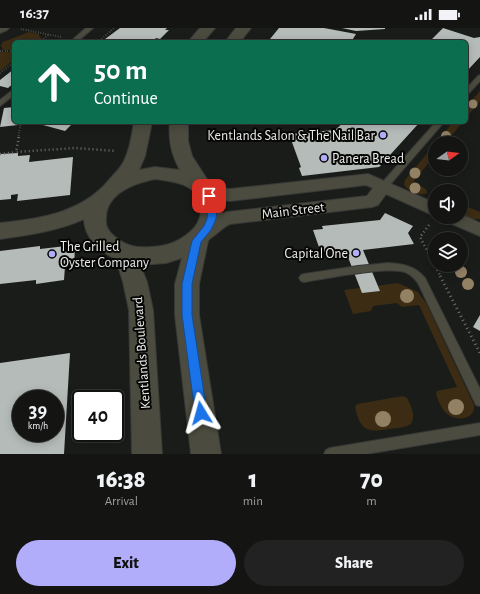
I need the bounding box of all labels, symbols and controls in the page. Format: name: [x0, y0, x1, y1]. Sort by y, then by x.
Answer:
text: 16:37: [20, 6, 49, 21]
icon: ahead: [28, 56, 80, 108]
text: 50 m: [94, 57, 148, 85]
text: Continue: [94, 90, 158, 108]
place label: Kentlands Salon & The Nail Bar: [207, 129, 375, 143]
marker: Kentlands Salon & The Nail Bar: [378, 130, 388, 140]
north arrow: [428, 136, 468, 176]
map controls: [428, 136, 468, 272]
place label: Panera Bread: [332, 152, 404, 166]
marker: Panera Bread: [319, 153, 329, 163]
pin: [192, 179, 226, 213]
button: sound: [428, 184, 468, 224]
icon: arrive: [198, 185, 220, 207]
street label: Main Street: [261, 200, 326, 222]
button: layers: [428, 232, 468, 272]
place label: The Grilled Oyster Company: [60, 240, 149, 270]
place label: Capital One: [284, 247, 348, 261]
marker: Capital One: [351, 248, 361, 258]
marker: The Grilled Oyster Company: [47, 249, 57, 259]
street label: Kentlands Boulevard: [131, 296, 153, 409]
speed limit sign: 40: [72, 390, 124, 442]
position arrow: [180, 392, 222, 434]
text: 39: [29, 401, 47, 421]
text: km/h: [28, 421, 48, 431]
text: 16:38: [97, 468, 146, 492]
text: 1: [248, 468, 257, 492]
text: 70: [360, 468, 383, 492]
text: Arrival: [105, 495, 138, 508]
text: min: [243, 495, 263, 508]
text: m: [366, 495, 377, 508]
button: Exit: [16, 540, 236, 586]
button: Share: [244, 540, 464, 586]

